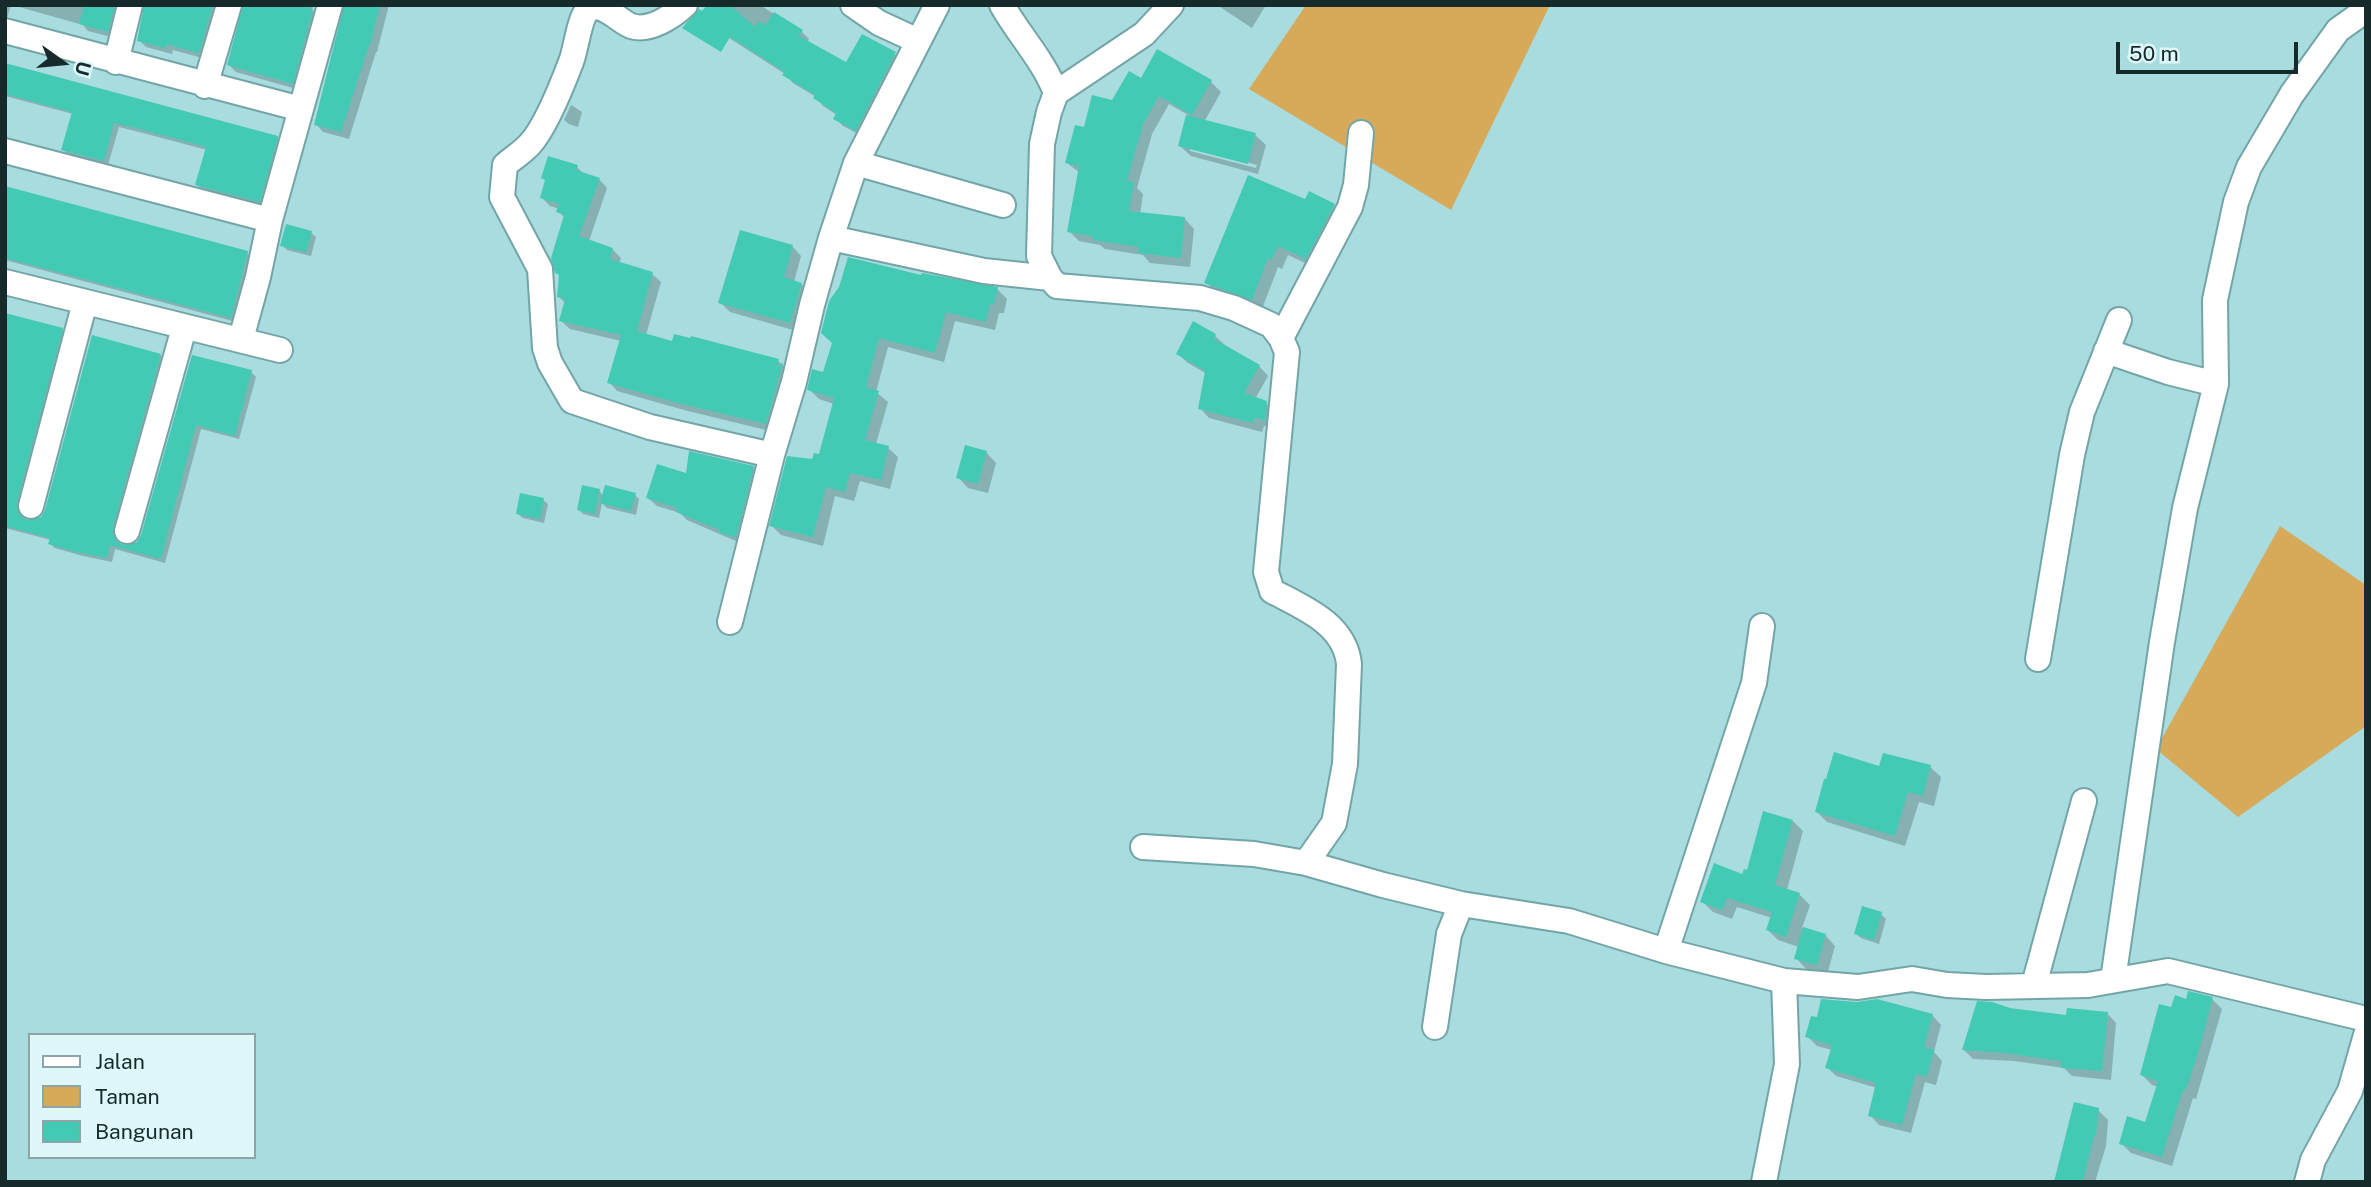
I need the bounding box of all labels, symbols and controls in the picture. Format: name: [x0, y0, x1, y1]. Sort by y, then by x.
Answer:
north arrow: [28, 28, 98, 98]
scale bar: [2119, 28, 2301, 72]
text: 50 m: [2129, 41, 2179, 66]
text: U: [71, 59, 96, 78]
legend: [28, 1033, 256, 1159]
text: Jalan: [95, 1049, 145, 1074]
text: Taman: [95, 1084, 160, 1109]
text: Bangunan: [95, 1119, 194, 1144]

